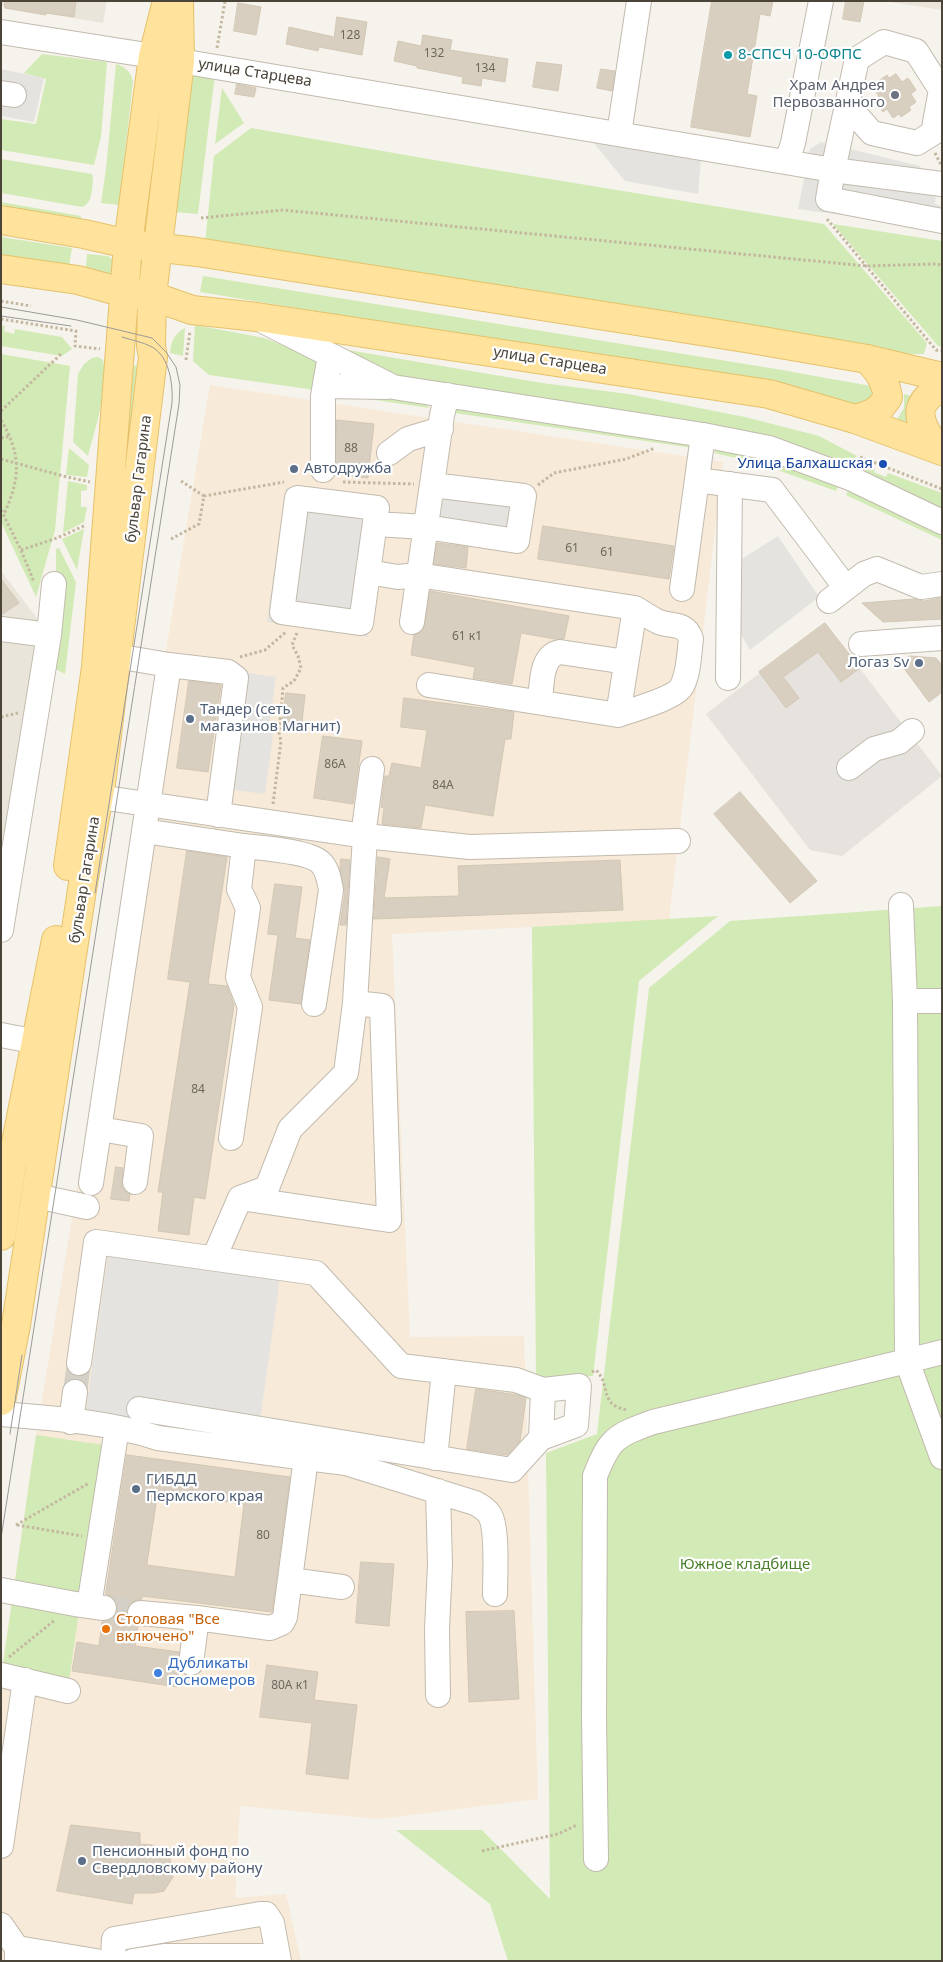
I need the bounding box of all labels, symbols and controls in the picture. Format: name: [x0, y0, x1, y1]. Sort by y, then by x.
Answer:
house number: 128: [340, 29, 360, 43]
place label: 8-СПСЧ 10-ОФПС: [738, 46, 862, 64]
house number: 132: [424, 47, 444, 61]
marker: 8-СПСЧ 10-ОФПС: [722, 49, 734, 61]
street label: улица Старцева: [197, 55, 313, 91]
house number: 134: [475, 62, 495, 76]
place label: Храм Андрея Первозванного: [772, 77, 885, 112]
marker: Храм Андрея Первозванного: [889, 89, 901, 101]
street label: улица Старцева: [492, 343, 608, 379]
street label: бульвар Гагарина: [122, 414, 156, 544]
house number: 88: [344, 442, 358, 456]
place label: Улица Балхашская: [737, 455, 873, 473]
marker: Улица Балхашская: [877, 458, 889, 470]
place label: Автодружба: [304, 460, 392, 478]
marker: Автодружба: [288, 463, 300, 475]
house number: 61: [565, 542, 579, 556]
house number: 61: [600, 546, 614, 560]
house number: 61 к1: [452, 630, 482, 644]
place label: Логаз Sv: [848, 654, 909, 672]
marker: Логаз Sv: [913, 657, 925, 669]
place label: Тандер (сеть магазинов Магнит): [200, 701, 340, 736]
marker: Тандер (сеть магазинов Магнит): [184, 713, 196, 725]
house number: 86А: [324, 758, 346, 772]
house number: 84А: [432, 779, 454, 793]
street label: бульвар Гагарина: [66, 815, 104, 945]
house number: 84: [191, 1083, 205, 1097]
place label: ГИБДД Пермского края: [146, 1471, 263, 1506]
marker: ГИБДД Пермского края: [130, 1483, 142, 1495]
house number: 80: [256, 1529, 270, 1543]
park label: Южное кладбище: [680, 1556, 810, 1574]
place label: Столовая "Все включено": [116, 1611, 220, 1646]
marker: Столовая "Все включено": [100, 1623, 112, 1635]
place label: Дубликаты госномеров: [168, 1655, 255, 1690]
marker: Дубликаты госномеров: [152, 1667, 164, 1679]
house number: 80А к1: [271, 1679, 309, 1693]
place label: Пенсионный фонд по Свердловскому району: [92, 1843, 263, 1878]
marker: Пенсионный фонд по Свердловскому району: [76, 1855, 88, 1867]

